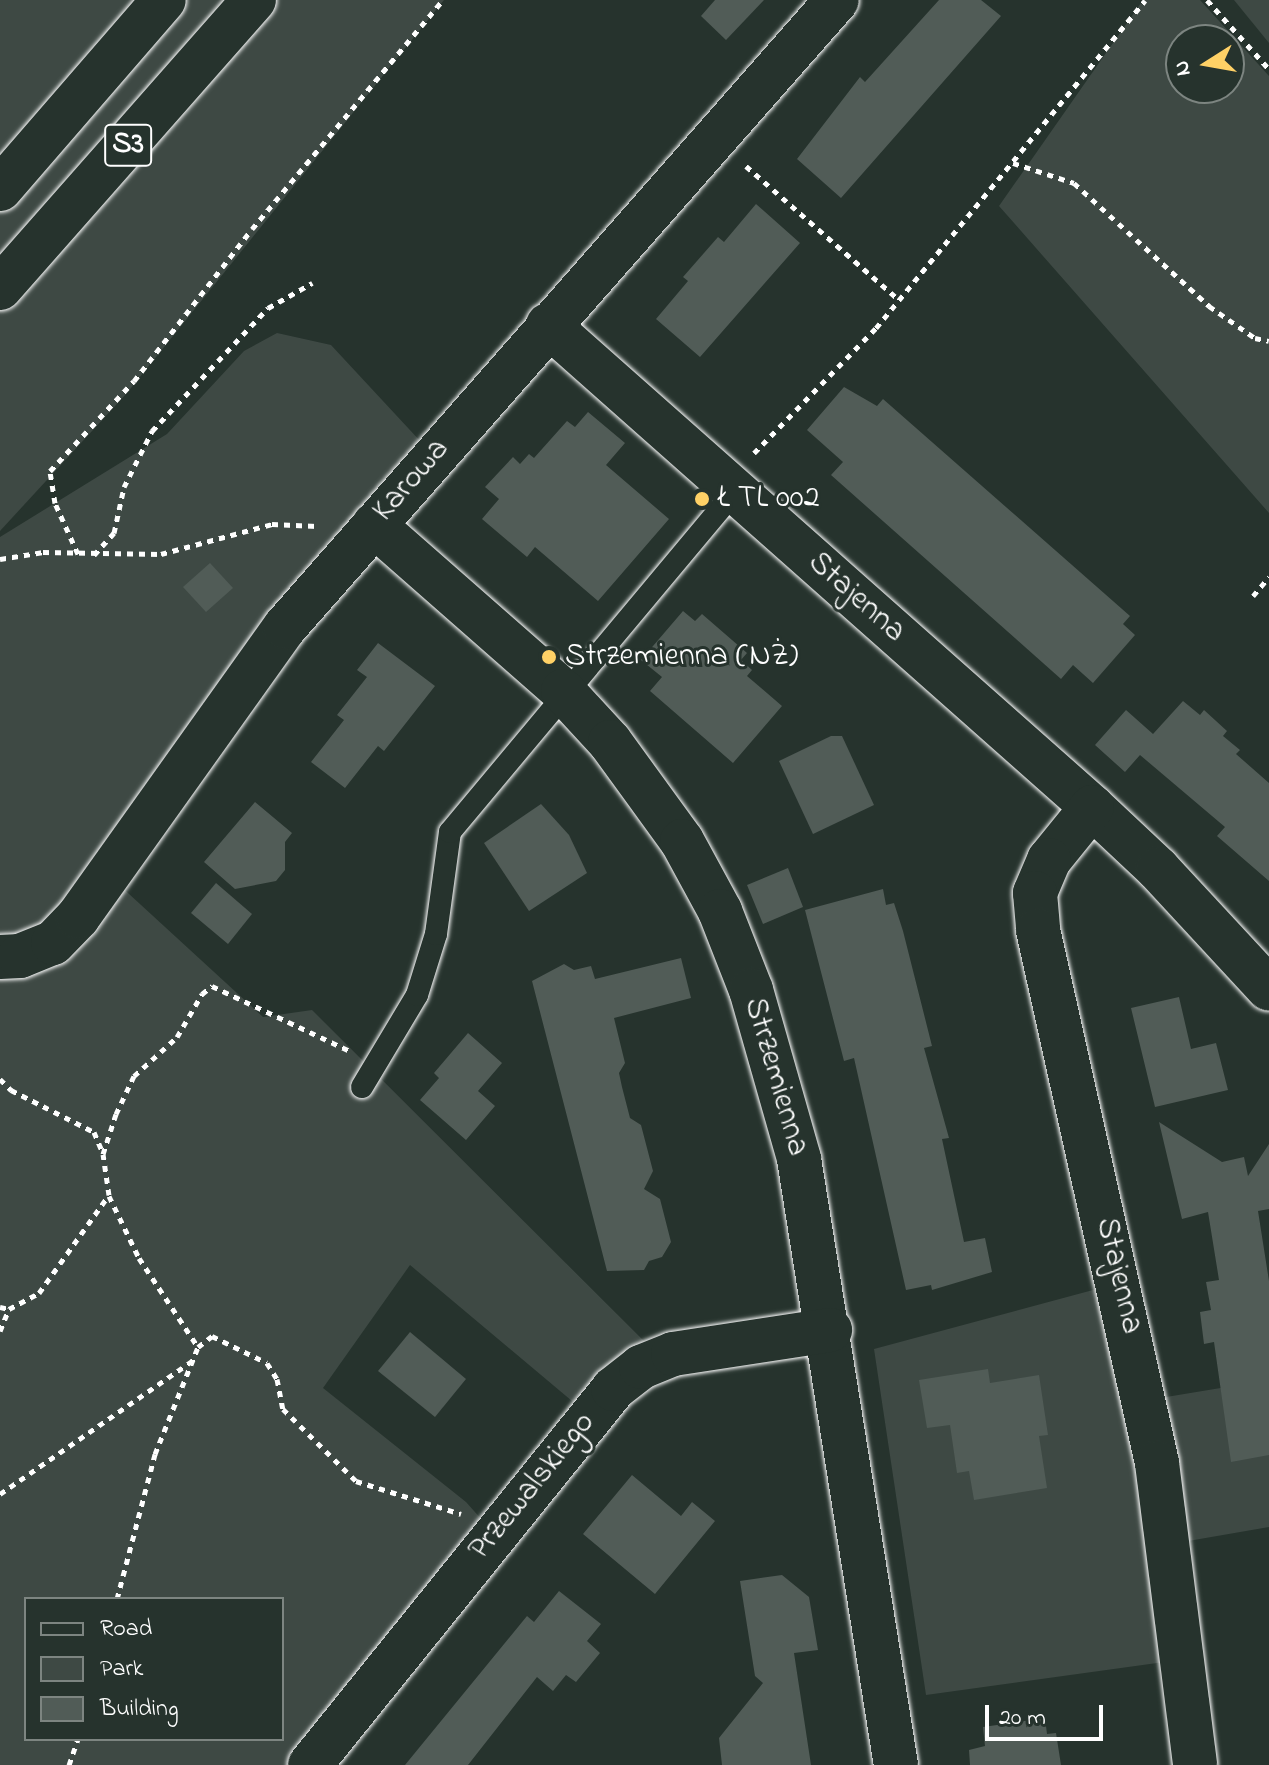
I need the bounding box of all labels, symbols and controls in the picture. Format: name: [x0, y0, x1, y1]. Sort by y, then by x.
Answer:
north arrow: [1165, 24, 1245, 104]
text: N: [1166, 58, 1201, 79]
road number: S3: [104, 119, 152, 171]
street label: Karowa: [365, 432, 459, 530]
place label: Ł TL 002: [718, 480, 820, 518]
marker: Ł TL 002: [693, 490, 711, 508]
street label: Stajenna: [799, 544, 913, 652]
place label: Strzemienna (NŻ): [565, 638, 798, 676]
marker: Strzemienna (NŻ): [540, 648, 558, 666]
street label: Strzemienna: [734, 993, 816, 1161]
street label: Stajenna: [1086, 1214, 1150, 1338]
street label: Przewalskiego: [462, 1405, 604, 1569]
legend: [24, 1597, 284, 1741]
text: Road: [100, 1612, 152, 1647]
text: Park: [100, 1652, 143, 1687]
scale bar: [989, 1689, 1107, 1739]
text: Building: [100, 1692, 179, 1727]
text: 20 m: [999, 1701, 1046, 1736]

